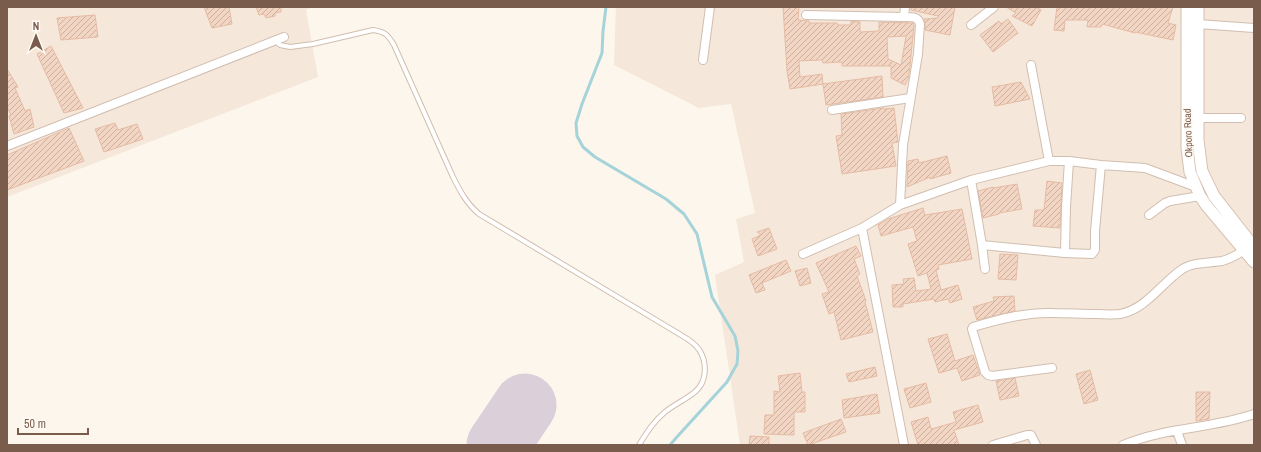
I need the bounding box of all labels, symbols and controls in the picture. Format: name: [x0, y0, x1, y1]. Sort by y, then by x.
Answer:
north arrow: [16, 16, 56, 56]
text: N: [33, 19, 39, 33]
street label: Okporo Road: [1181, 108, 1195, 158]
scale bar: [18, 410, 88, 436]
text: 50 m: [24, 416, 46, 432]

